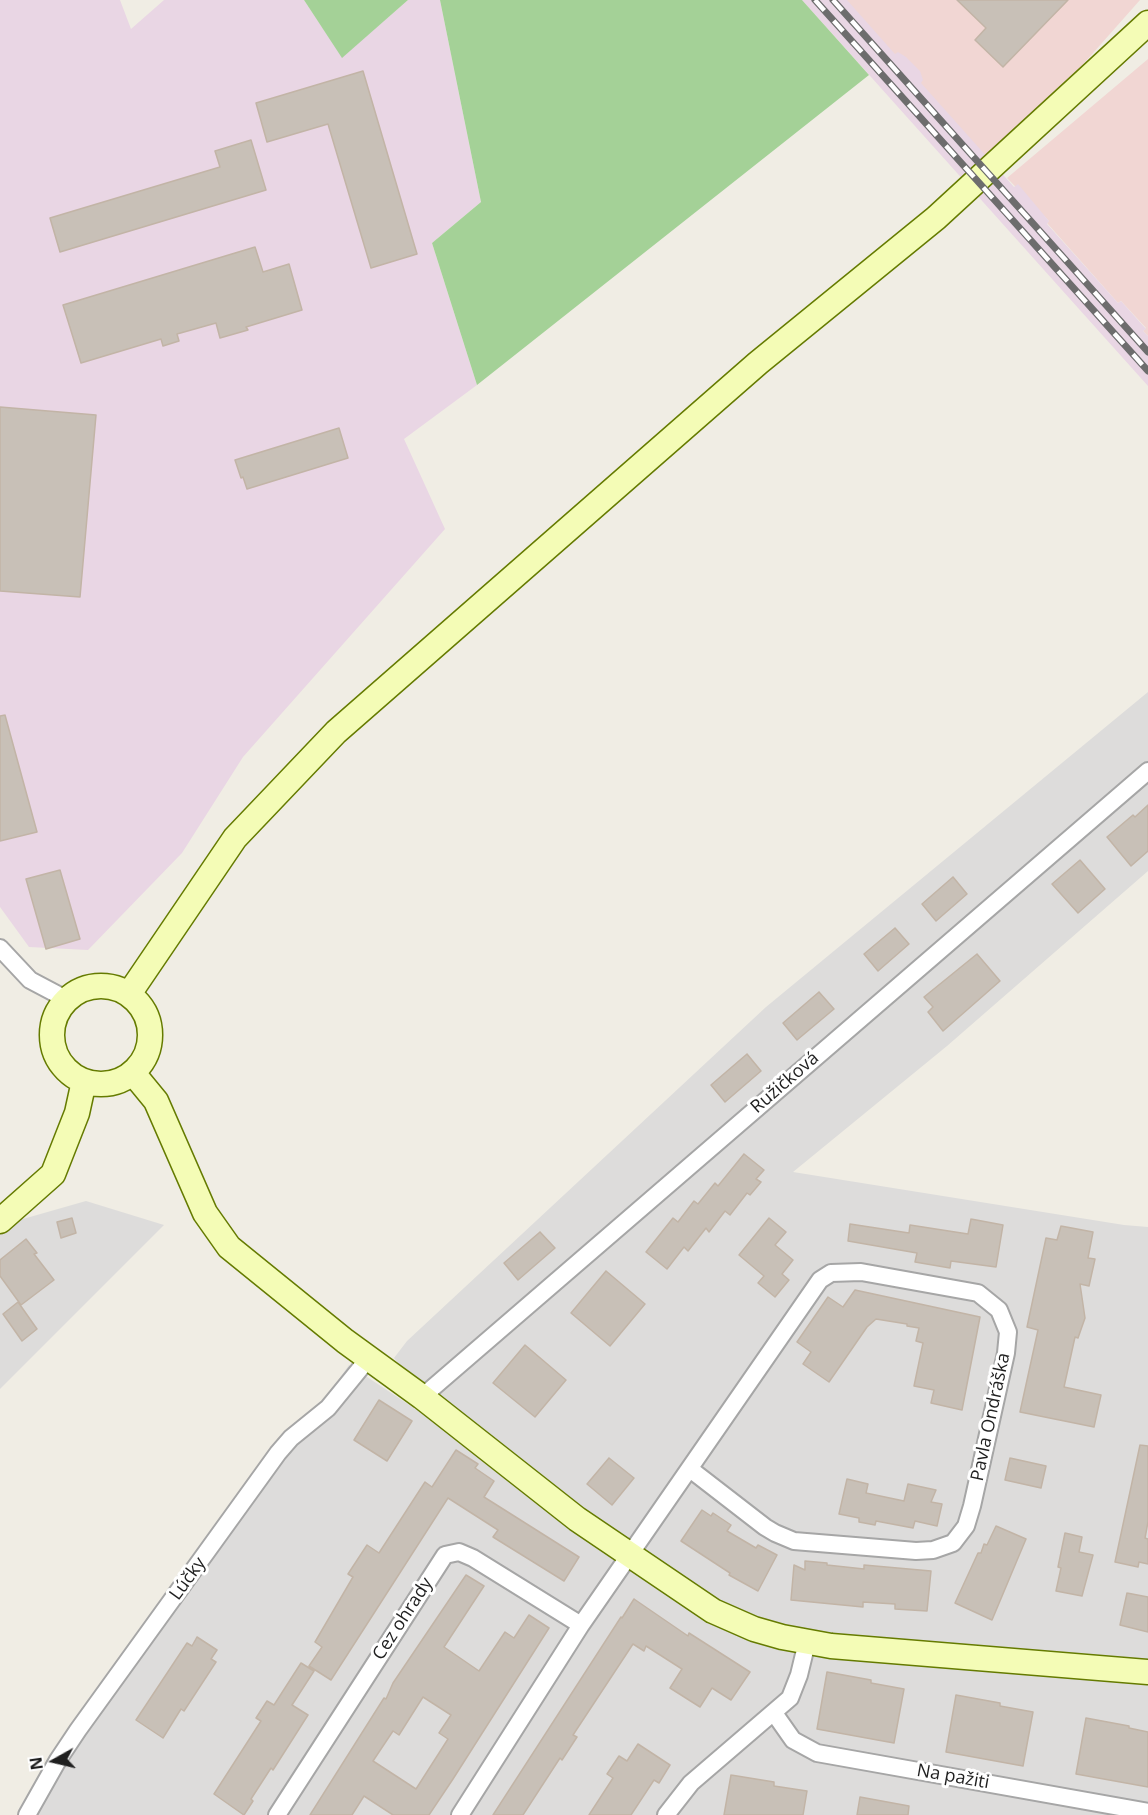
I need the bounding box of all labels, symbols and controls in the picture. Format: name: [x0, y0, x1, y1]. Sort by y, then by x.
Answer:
street label: Ružičková: [747, 1048, 823, 1118]
street label: Pavla Ondráška: [967, 1351, 1015, 1483]
street label: Lúčky: [165, 1553, 211, 1605]
street label: Cez ohrady: [368, 1574, 438, 1664]
north arrow: [24, 1731, 84, 1791]
text: N: [24, 1756, 48, 1771]
street label: Na pažiti: [915, 1760, 991, 1794]

